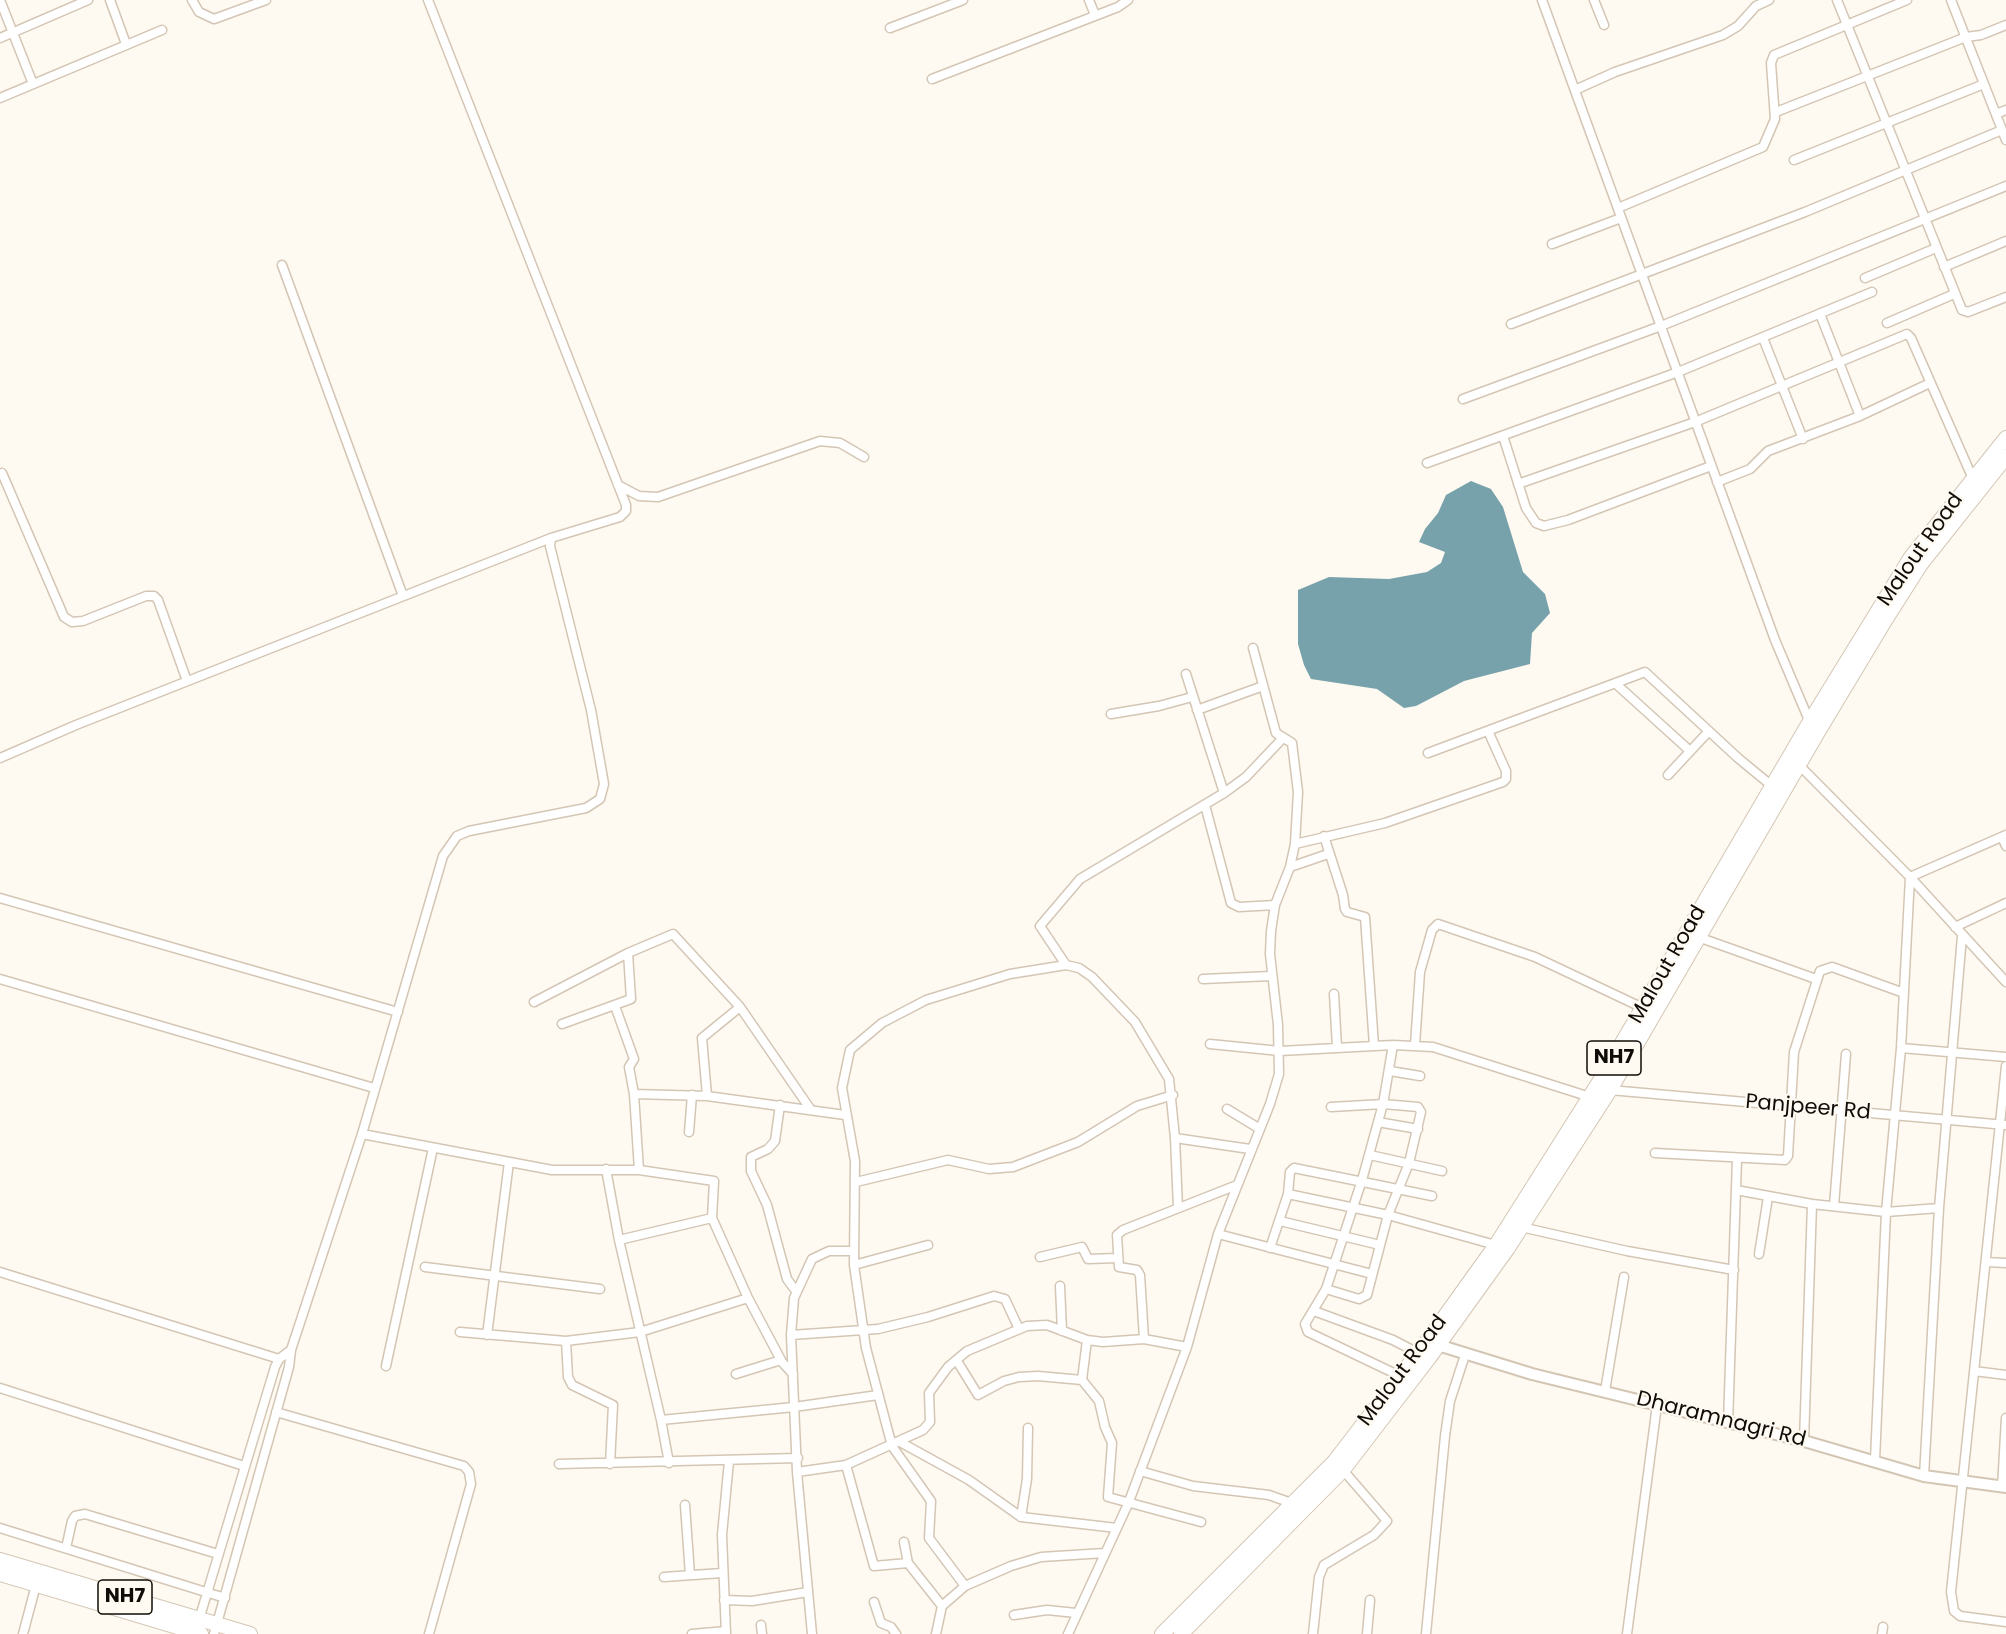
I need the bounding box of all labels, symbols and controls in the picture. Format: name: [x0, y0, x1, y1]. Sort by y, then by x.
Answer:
street label: Malout Road: [1873, 489, 1969, 611]
street label: Malout Road: [1624, 901, 1712, 1029]
road number: NH7: [1587, 1041, 1641, 1075]
street label: Panjpeer Rd: [1744, 1090, 1872, 1126]
street label: Malout Road: [1353, 1311, 1453, 1431]
street label: Dharamnagri Rd: [1634, 1387, 1808, 1453]
road number: NH7: [98, 1580, 152, 1614]

